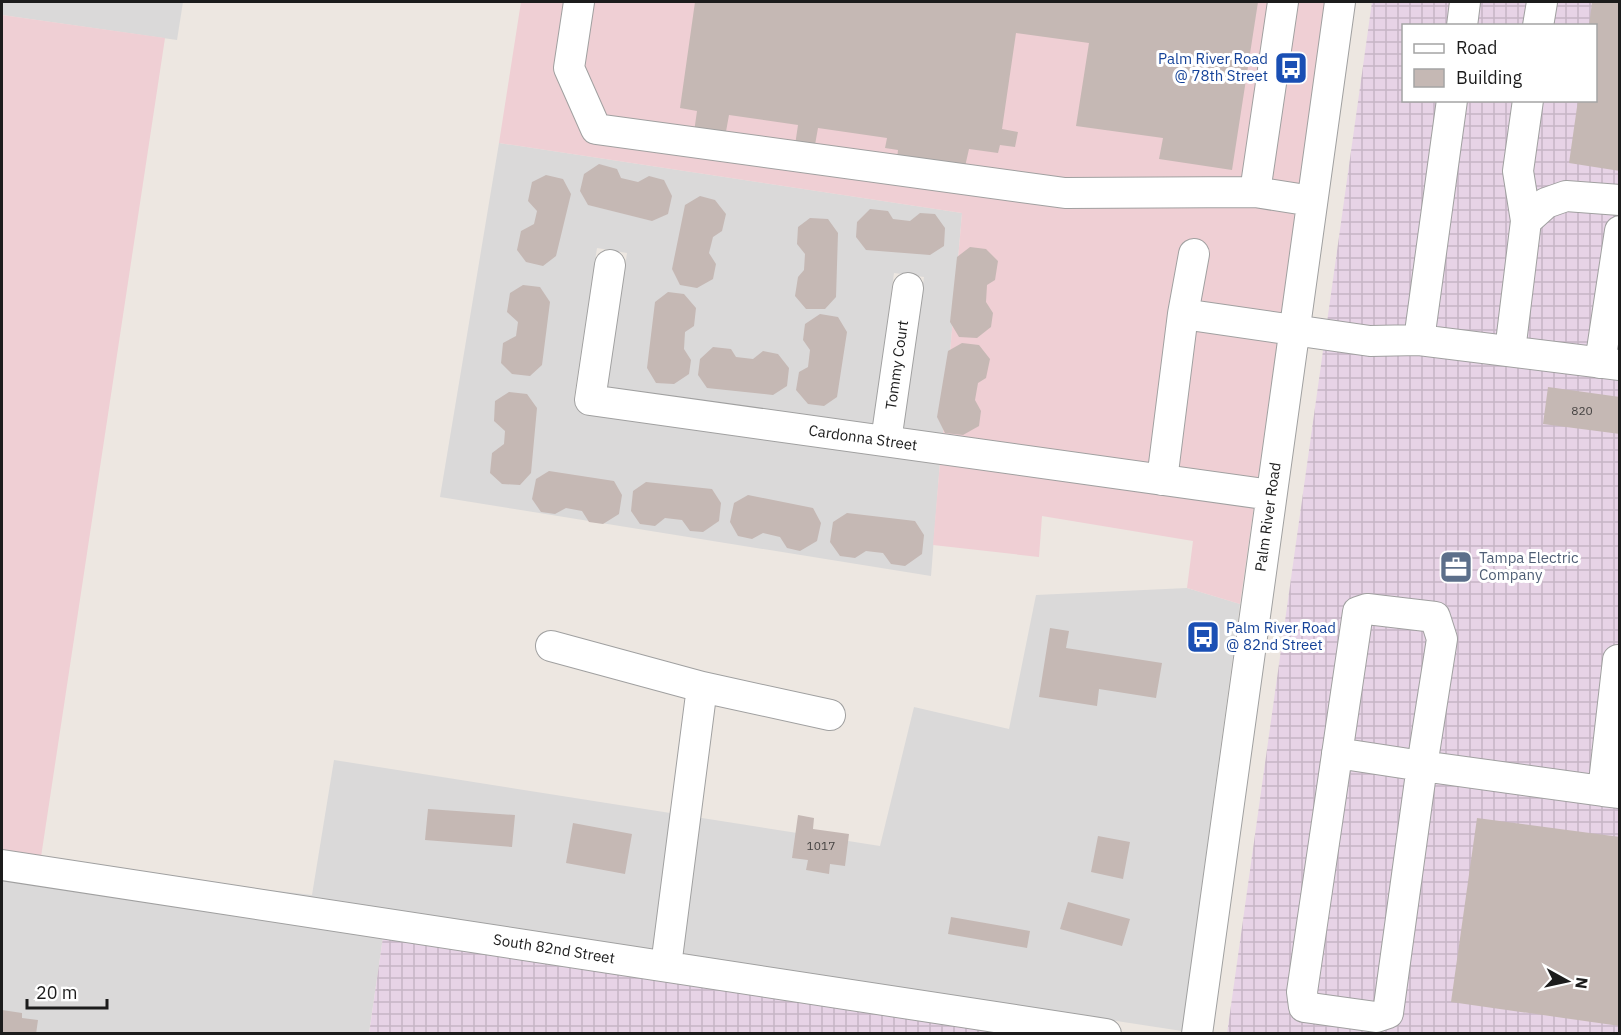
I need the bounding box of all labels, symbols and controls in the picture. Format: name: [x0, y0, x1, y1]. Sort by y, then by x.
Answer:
legend: [1402, 24, 1597, 102]
text: Road: [1456, 36, 1497, 59]
place label: Palm River Road @ 78th Street: [1158, 49, 1268, 85]
bus stop icon: Palm River Road @ 78th Street: [1273, 50, 1309, 86]
text: Building: [1456, 66, 1523, 89]
street label: Tommy Court: [881, 319, 912, 411]
house number: 820: [1571, 403, 1593, 418]
street label: Cardonna Street: [807, 420, 919, 455]
street label: Palm River Road: [1250, 461, 1285, 573]
place label: Tampa Electric Company: [1479, 548, 1579, 584]
office icon: Tampa Electric Company: [1438, 549, 1474, 585]
place label: Palm River Road @ 82nd Street: [1226, 618, 1336, 654]
bus stop icon: Palm River Road @ 82nd Street: [1185, 619, 1221, 655]
house number: 1017: [807, 838, 835, 853]
street label: South 82nd Street: [492, 930, 616, 968]
north arrow: [1537, 951, 1597, 1011]
scale bar: [27, 972, 106, 1010]
text: N: [1571, 976, 1593, 990]
text: 20 m: [36, 981, 78, 1004]

